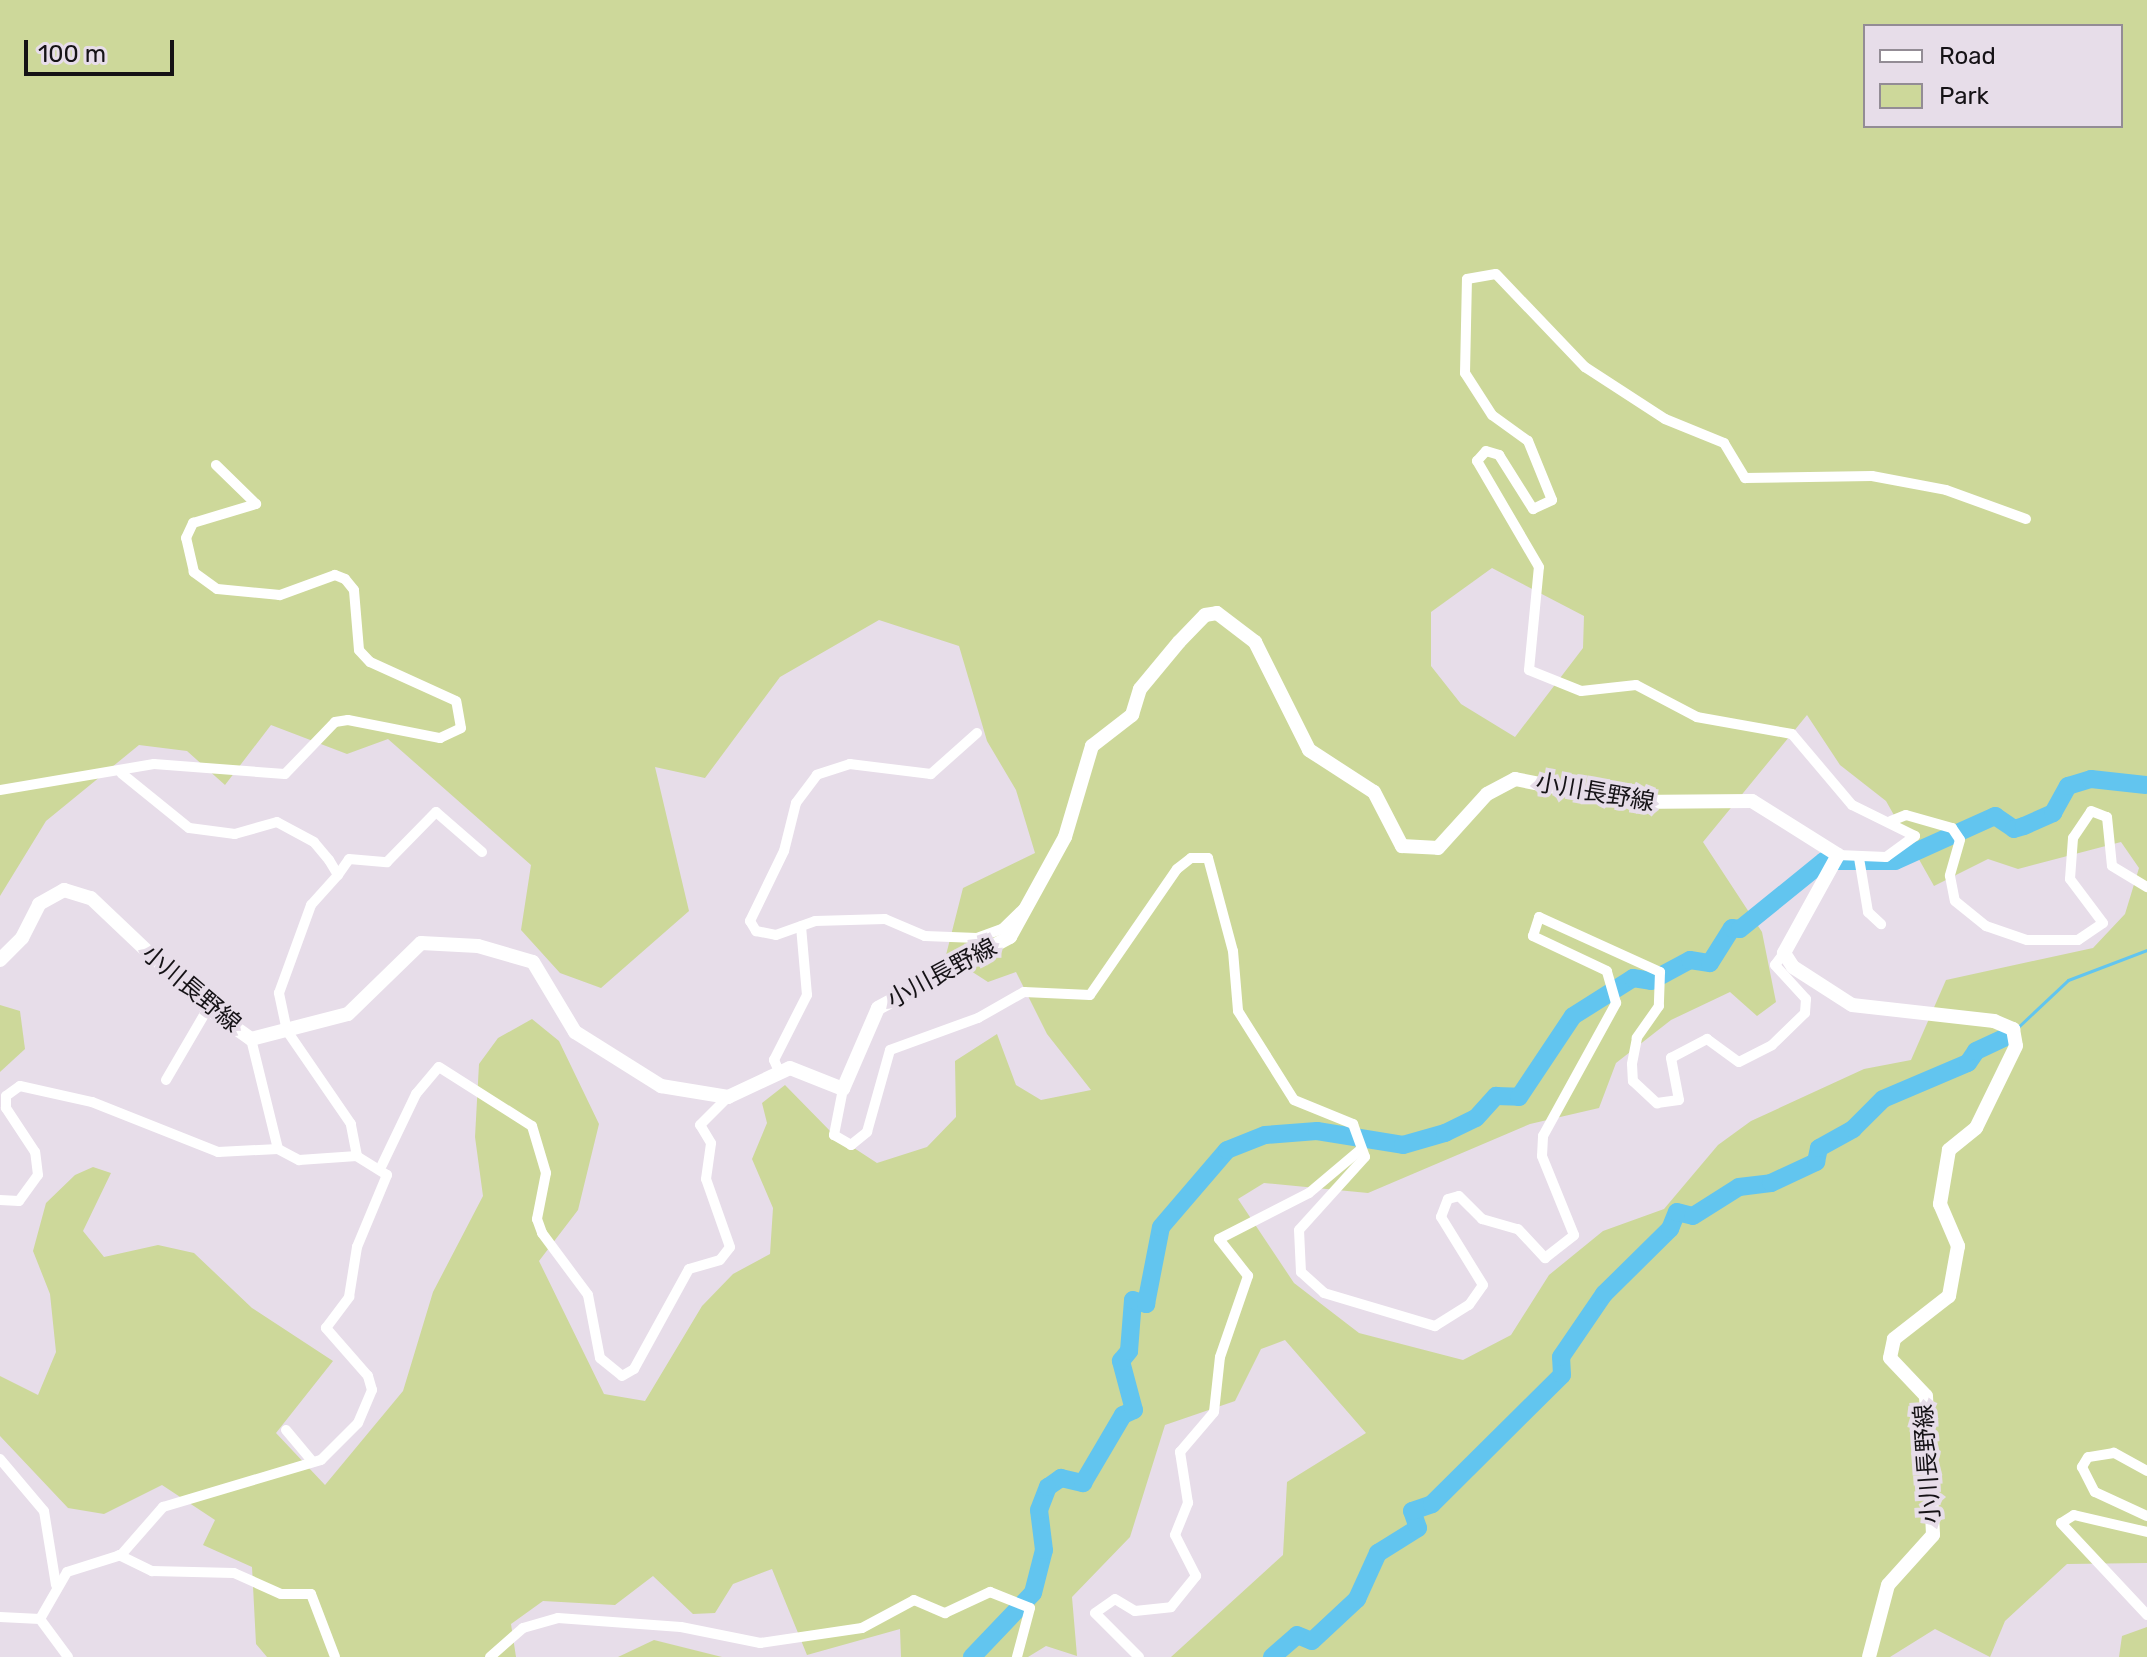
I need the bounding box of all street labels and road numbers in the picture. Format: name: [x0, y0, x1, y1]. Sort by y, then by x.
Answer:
street label: 小川長野線: [1533, 768, 1657, 818]
street label: 小川長野線: [882, 933, 1002, 1015]
street label: 小川長野線: [136, 939, 246, 1039]
street label: 小川長野線: [1909, 1403, 1947, 1525]

